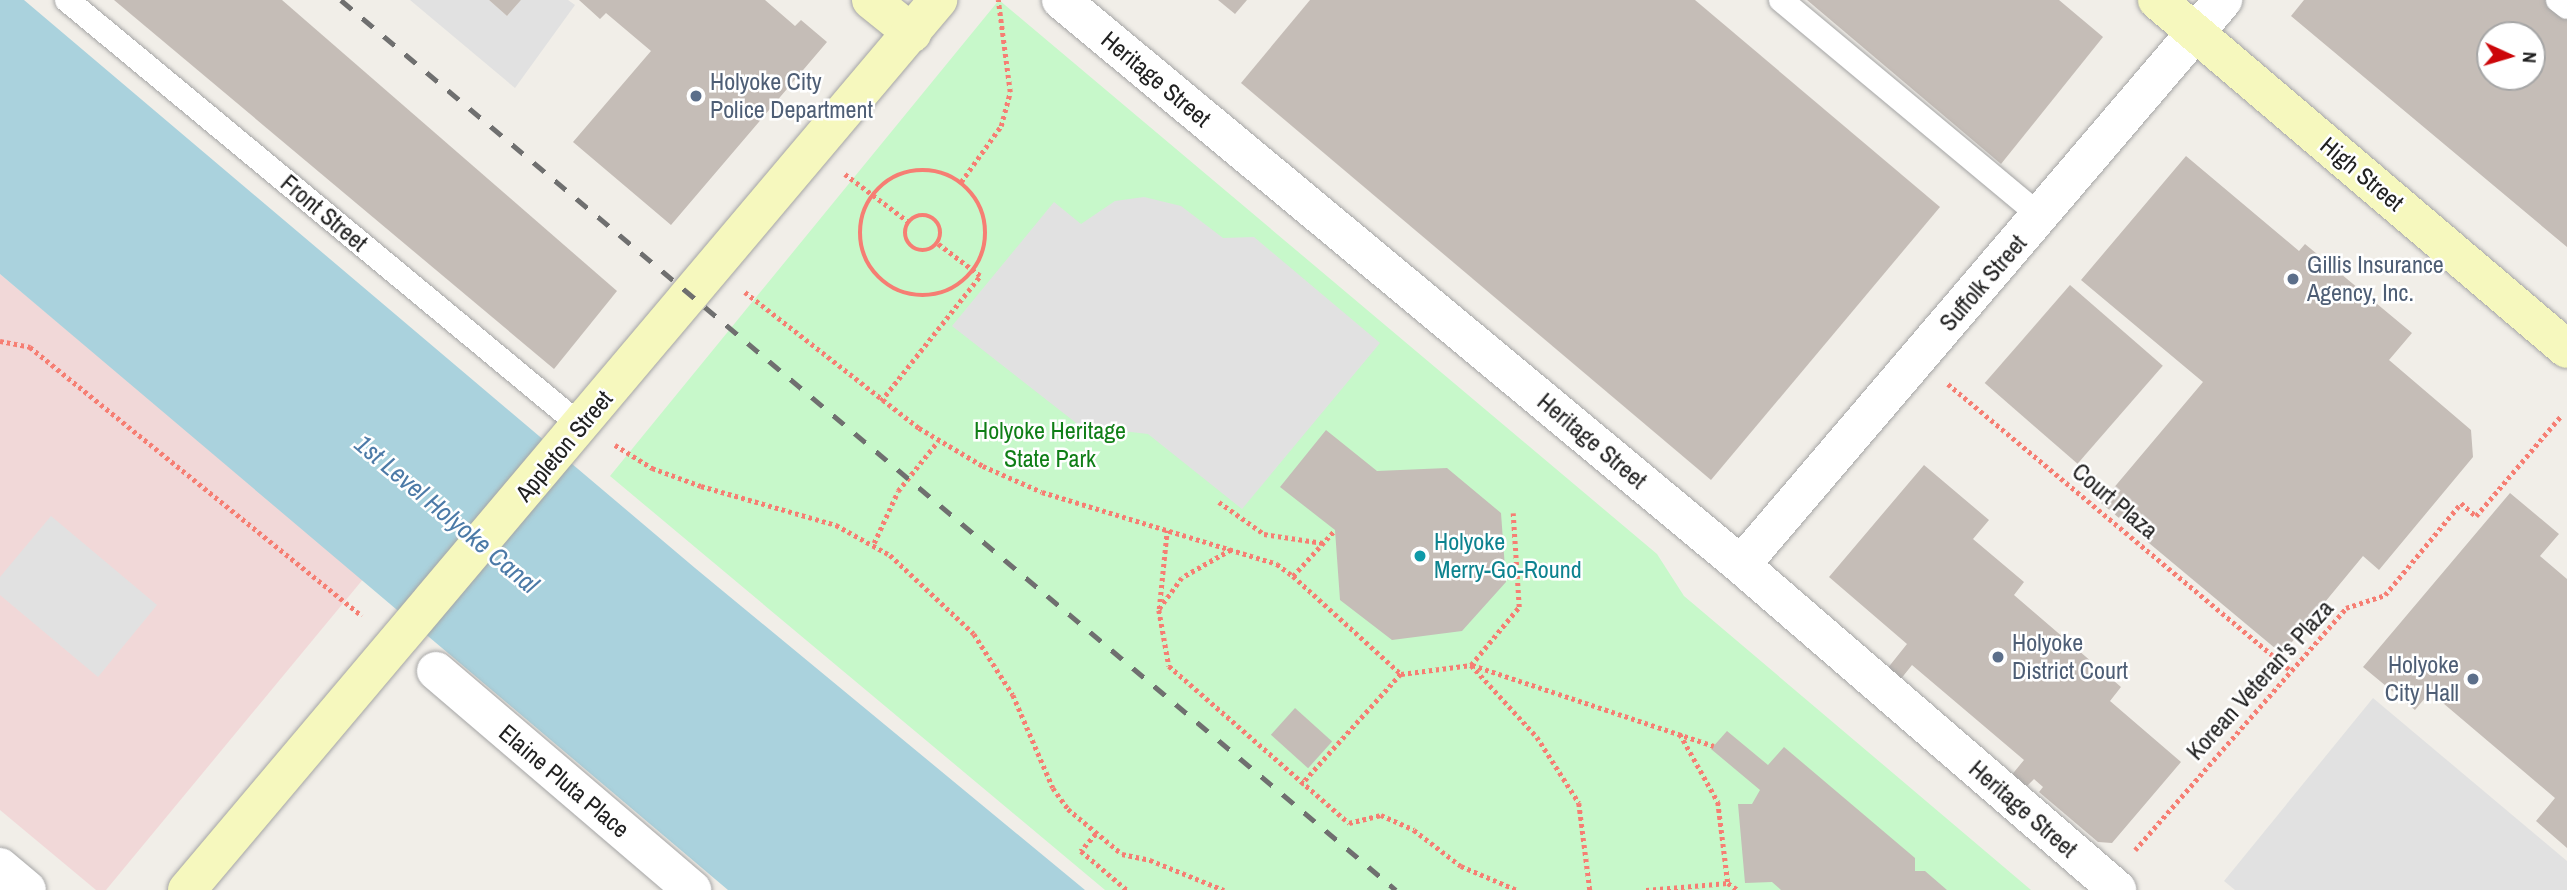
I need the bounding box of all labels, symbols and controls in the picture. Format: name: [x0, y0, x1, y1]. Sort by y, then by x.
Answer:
north arrow: [2476, 21, 2546, 91]
street label: Heritage Street: [1096, 25, 1216, 133]
text: N: [2517, 51, 2543, 64]
place label: Holyoke City Police Department: [710, 68, 873, 124]
marker: Holyoke City Police Department: [688, 88, 704, 104]
street label: High Street: [2315, 131, 2409, 217]
street label: Front Street: [275, 169, 373, 257]
street label: Suffolk Street: [1933, 229, 2033, 337]
place label: Gillis Insurance Agency, Inc.: [2307, 251, 2444, 307]
marker: Gillis Insurance Agency, Inc.: [2285, 271, 2301, 287]
street label: Appleton Street: [509, 385, 619, 507]
street label: Heritage Street: [1532, 387, 1652, 495]
park label: Holyoke Heritage State Park: [974, 417, 1126, 473]
water label: 1st Level Holyoke Canal: [349, 428, 545, 600]
street label: Court Plaza: [2066, 457, 2164, 545]
place label: Holyoke Merry-Go-Round: [1434, 528, 1582, 584]
marker: Holyoke Merry-Go-Round: [1412, 548, 1428, 564]
street label: Korean Veteran's Plaza: [2181, 594, 2339, 766]
place label: Holyoke District Court: [2012, 629, 2128, 685]
marker: Holyoke District Court: [1990, 649, 2006, 665]
place label: Holyoke City Hall: [2385, 651, 2459, 707]
marker: Holyoke City Hall: [2465, 671, 2481, 687]
street label: Elaine Pluta Place: [493, 718, 635, 844]
street label: Heritage Street: [1963, 754, 2083, 864]

